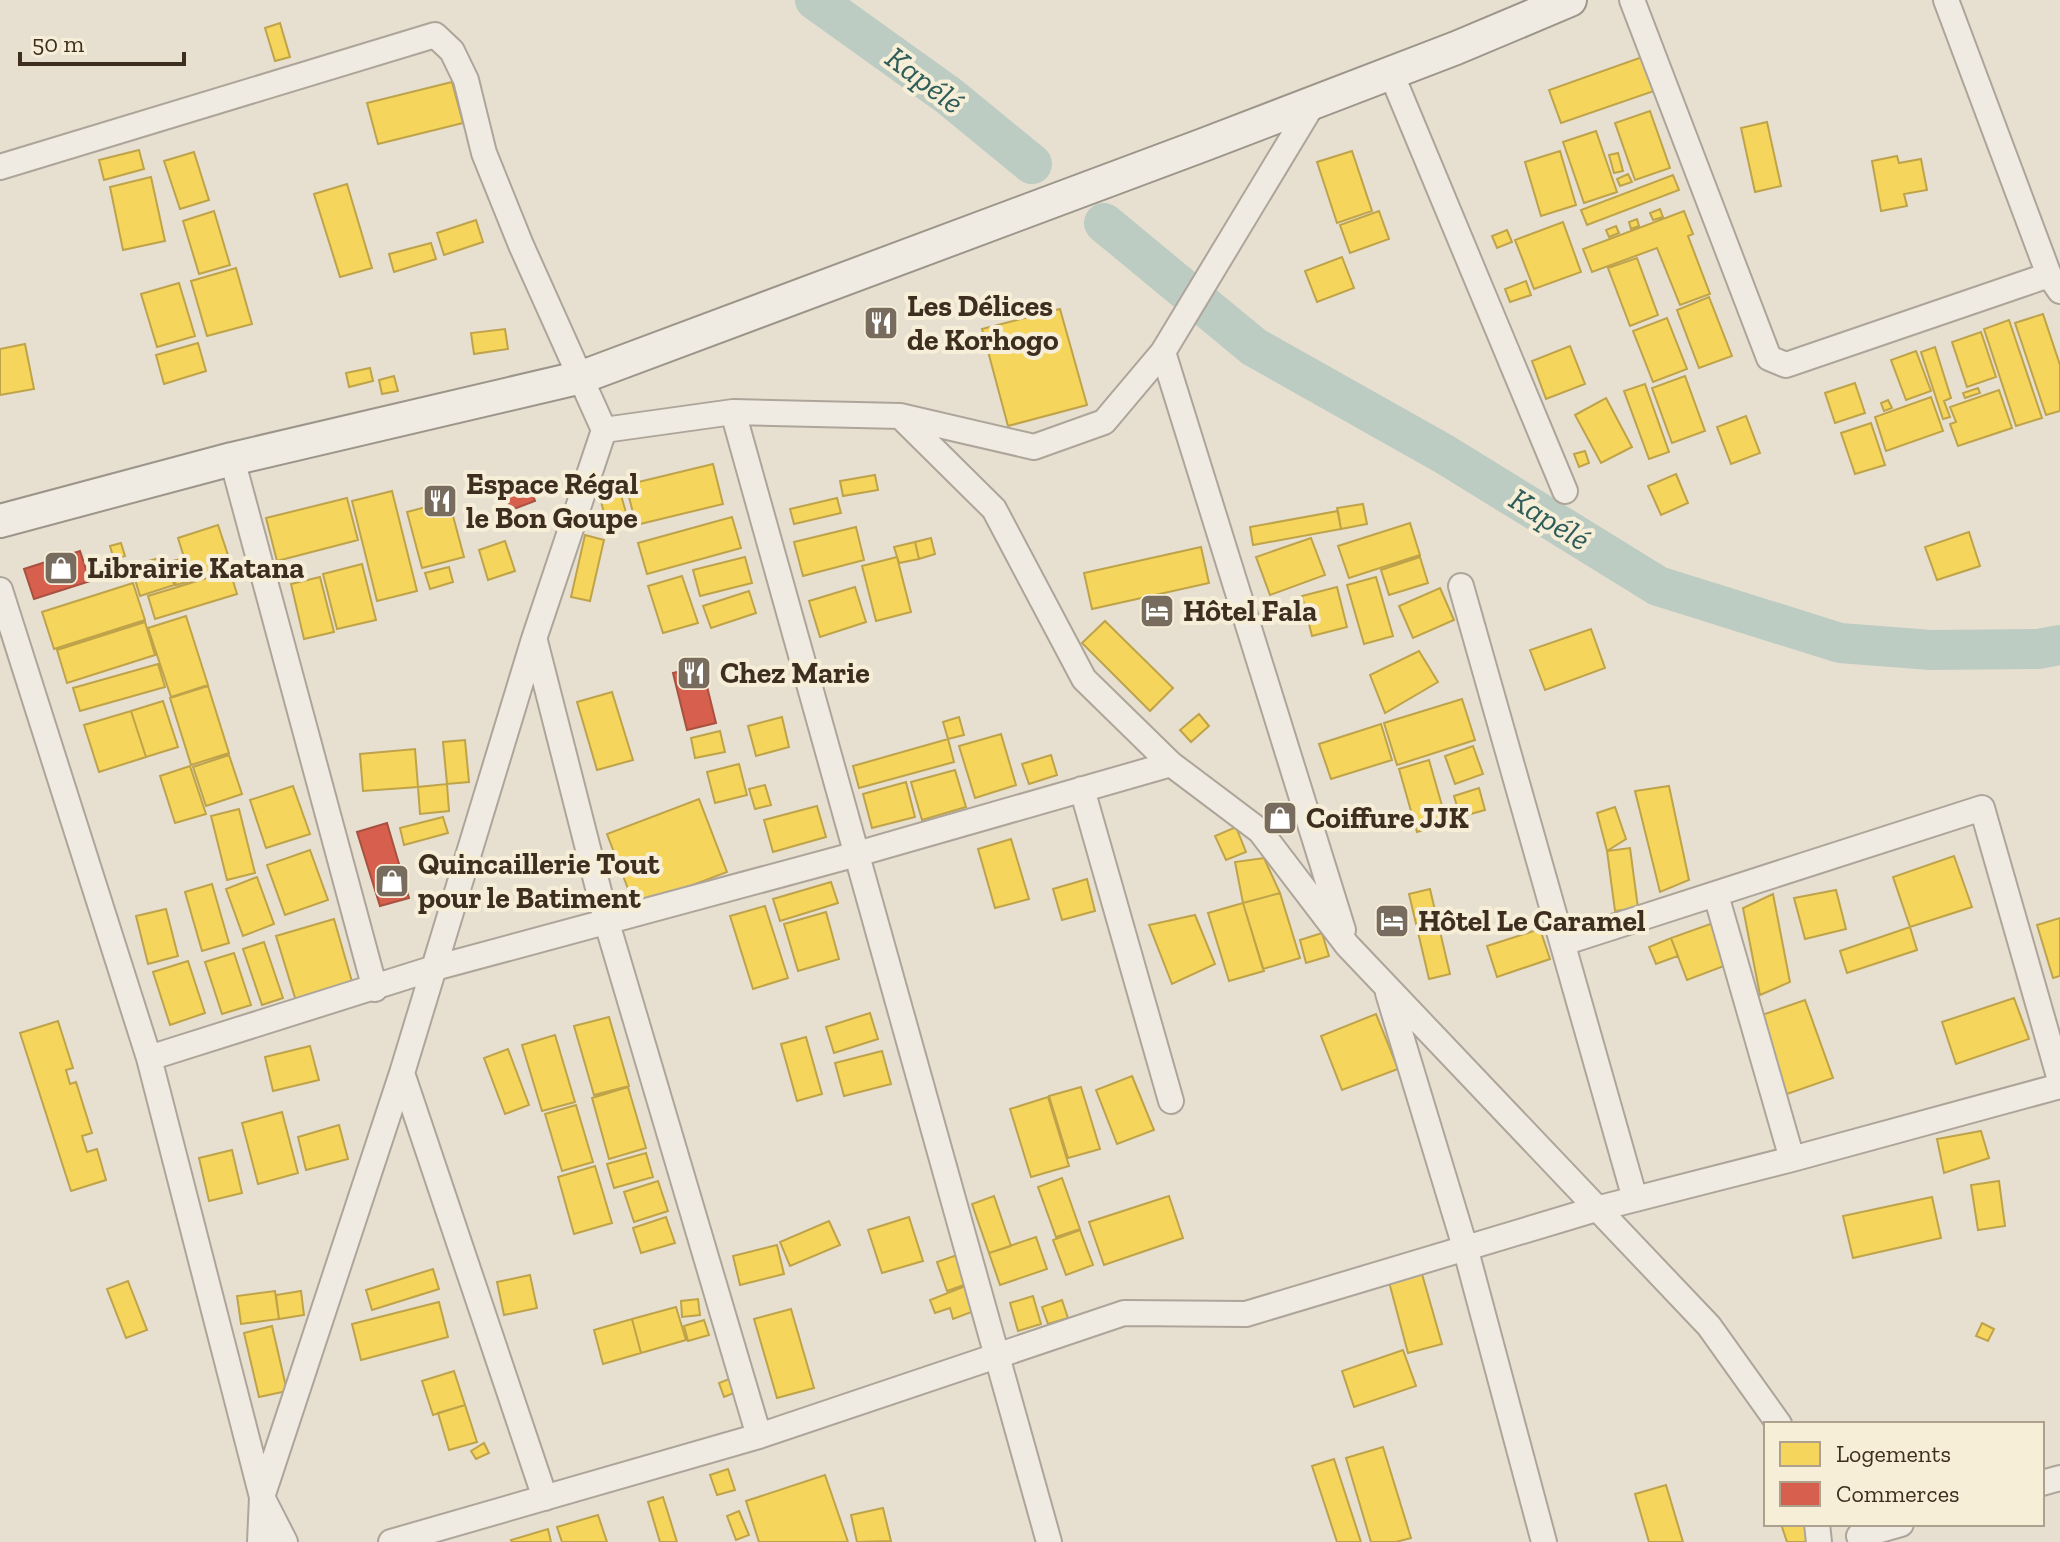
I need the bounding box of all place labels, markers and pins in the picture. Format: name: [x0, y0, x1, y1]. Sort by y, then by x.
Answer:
place label: Les Délices de Korhogo: [907, 288, 1059, 358]
restaurant icon: Les Délices de Korhogo: [862, 304, 900, 342]
place label: Espace Régal le Bon Goupe: [466, 466, 639, 536]
restaurant icon: Espace Régal le Bon Goupe: [421, 482, 459, 520]
shop icon: Librairie Katana: [42, 549, 80, 587]
place label: Librairie Katana: [87, 550, 304, 586]
hotel icon: Hôtel Fala: [1138, 592, 1176, 630]
place label: Hôtel Fala: [1183, 593, 1317, 629]
restaurant icon: Chez Marie: [675, 654, 713, 692]
place label: Chez Marie: [720, 655, 870, 691]
shop icon: Coiffure JJK: [1261, 799, 1299, 837]
place label: Coiffure JJK: [1306, 800, 1469, 836]
place label: Quincaillerie Tout pour le Batiment: [418, 846, 660, 916]
shop icon: Quincaillerie Tout pour le Batiment: [373, 862, 411, 900]
hotel icon: Hôtel Le Caramel: [1373, 902, 1411, 940]
place label: Hôtel Le Caramel: [1418, 903, 1646, 939]

